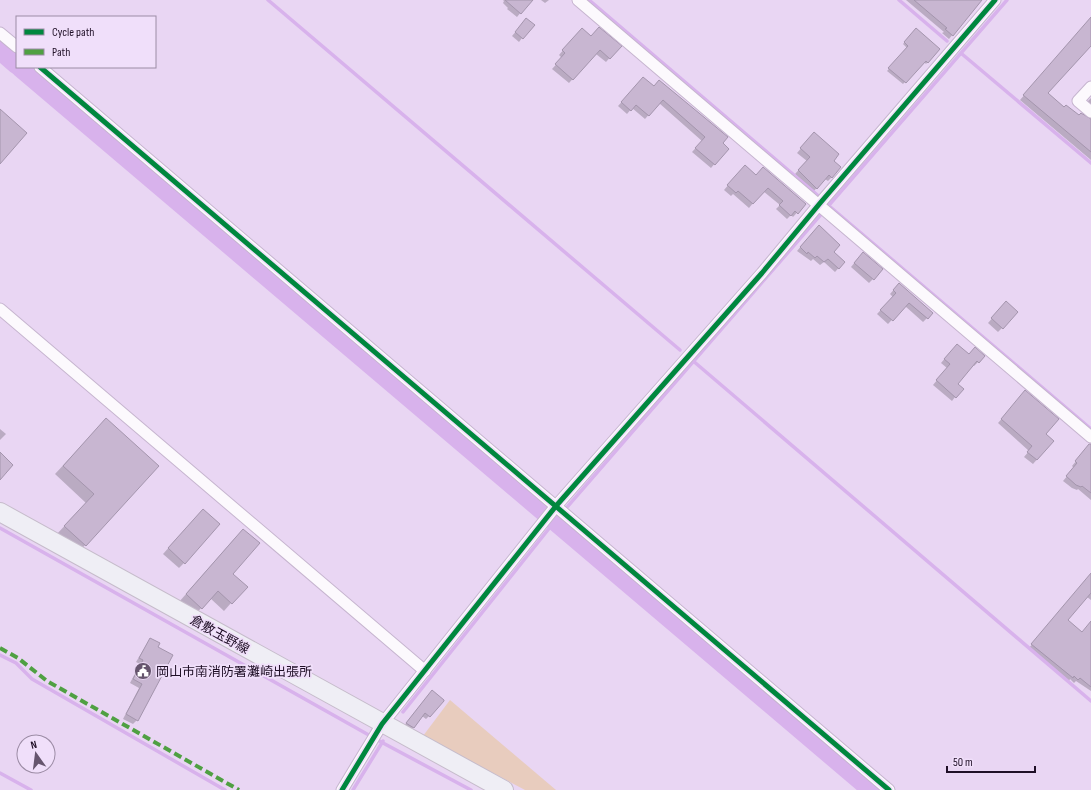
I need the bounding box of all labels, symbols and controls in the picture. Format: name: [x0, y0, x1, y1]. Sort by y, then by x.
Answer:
legend: [16, 16, 156, 68]
text: Cycle path: [52, 25, 94, 40]
text: Path: [52, 45, 70, 60]
street label: 倉敷玉野線: [187, 612, 252, 658]
public building icon: 岡山市南消防署灘崎出張所: [133, 661, 153, 681]
place label: 岡山市南消防署灘崎出張所: [156, 664, 312, 680]
north arrow: [16, 734, 56, 774]
text: N: [29, 738, 38, 752]
scale bar: [947, 748, 1035, 774]
text: 50 m: [953, 755, 973, 770]

